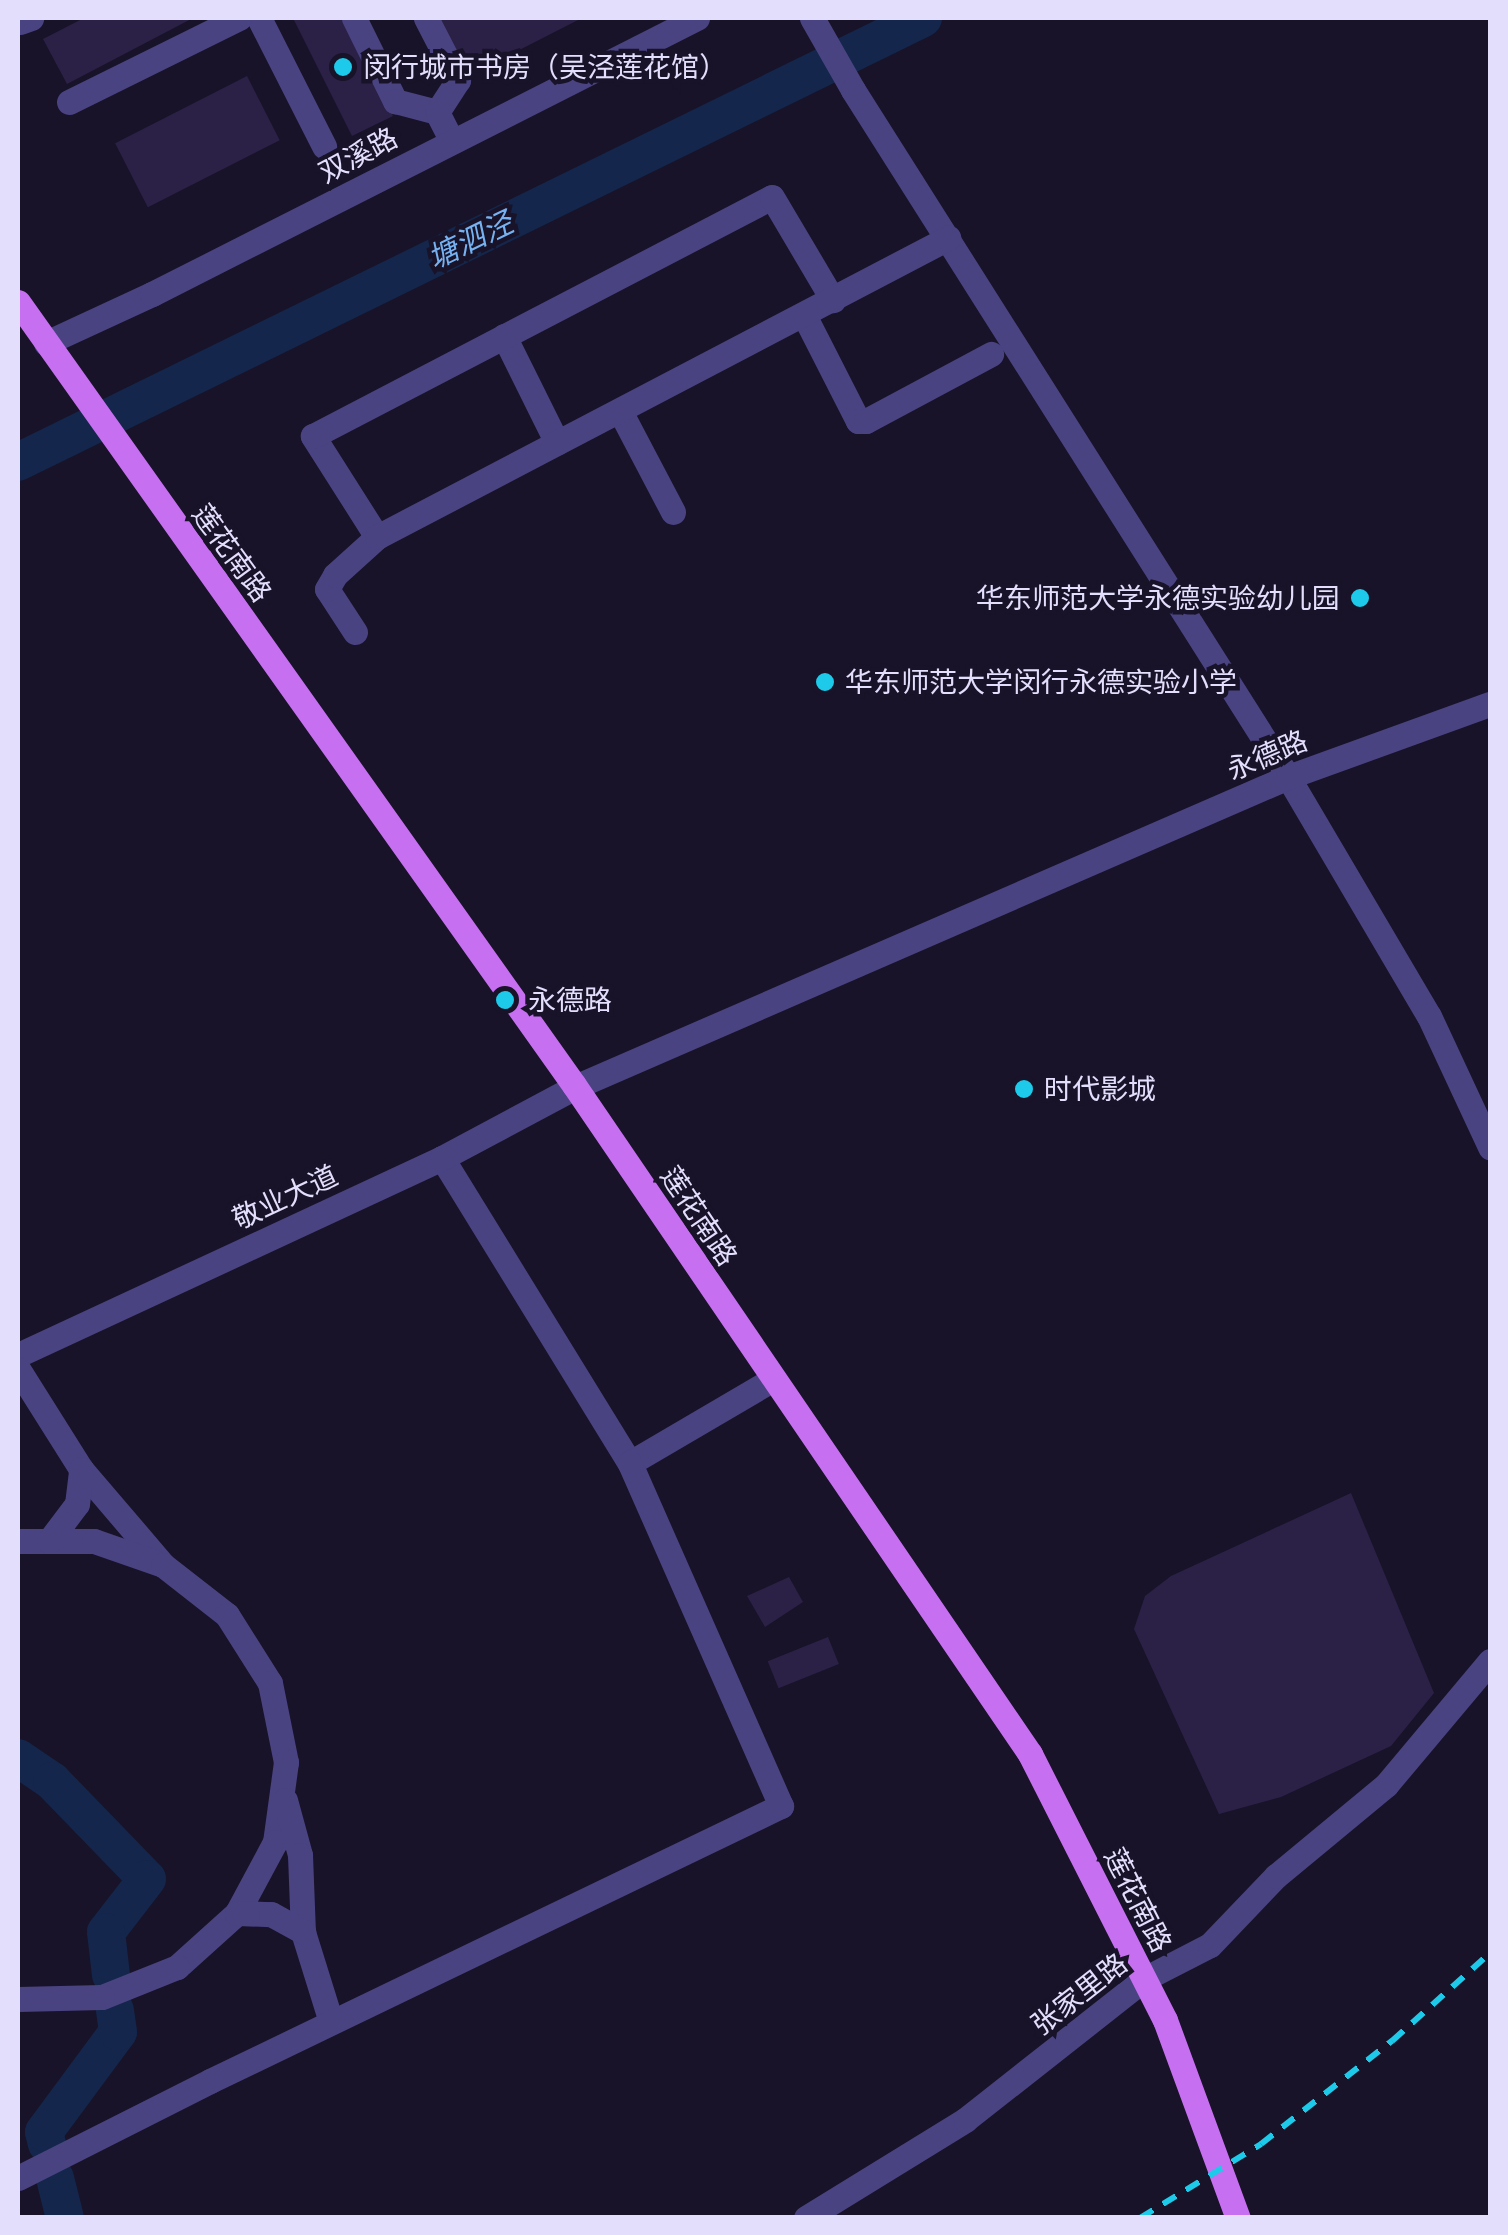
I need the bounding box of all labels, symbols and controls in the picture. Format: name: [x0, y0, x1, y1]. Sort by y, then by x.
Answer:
place label: 闵行城市书房（吴泾莲花馆）: [363, 50, 727, 84]
marker: 闵行城市书房（吴泾莲花馆）: [332, 56, 354, 78]
street label: 双溪路: [313, 120, 403, 190]
water label: 塘泗泾: [422, 204, 518, 276]
street label: 莲花南路: [185, 498, 279, 608]
place label: 华东师范大学永德实验幼儿园: [976, 581, 1340, 615]
marker: 华东师范大学永德实验幼儿园: [1349, 587, 1371, 609]
place label: 华东师范大学闵行永德实验小学: [845, 665, 1237, 699]
marker: 华东师范大学闵行永德实验小学: [814, 671, 836, 693]
street label: 永德路: [1222, 723, 1312, 787]
place label: 永德路: [528, 983, 612, 1017]
marker: 永德路: [492, 987, 518, 1013]
place label: 时代影城: [1044, 1072, 1156, 1106]
marker: 时代影城: [1013, 1078, 1035, 1100]
street label: 敬业大道: [227, 1158, 343, 1236]
street label: 莲花南路: [654, 1160, 744, 1272]
street label: 莲花南路: [1098, 1842, 1178, 1958]
street label: 张家里路: [1025, 1946, 1133, 2042]

